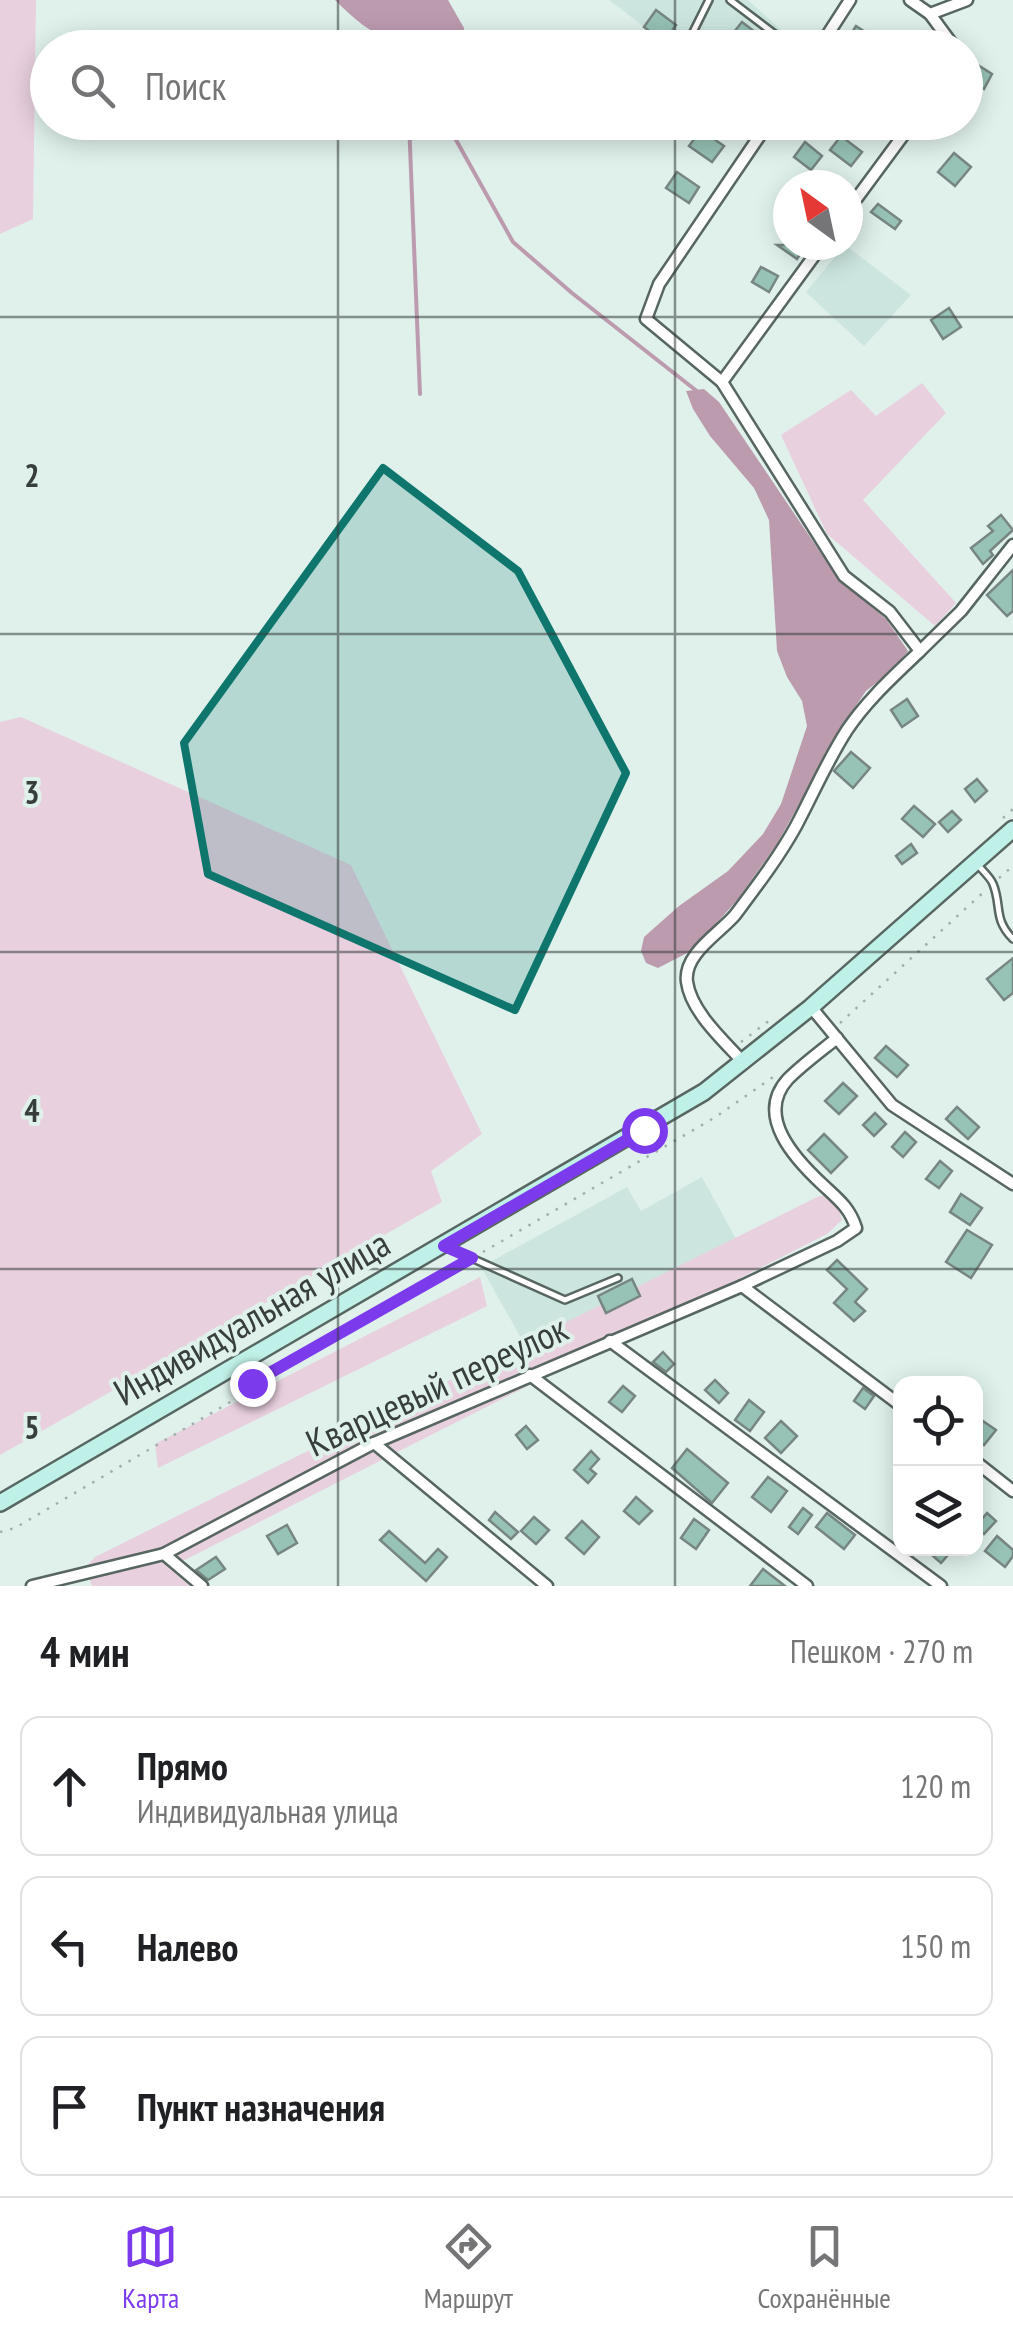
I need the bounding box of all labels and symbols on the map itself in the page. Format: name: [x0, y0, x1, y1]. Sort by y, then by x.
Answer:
north arrow: [773, 170, 863, 260]
text: 2: [24, 454, 40, 496]
text: 3: [24, 771, 40, 813]
text: 4: [24, 1089, 40, 1131]
route start: [622, 1108, 668, 1154]
street label: Индивидуальная улица: [104, 1218, 398, 1416]
street label: Кварцевый переулок: [298, 1303, 575, 1467]
route end: [230, 1361, 276, 1407]
text: 5: [24, 1406, 40, 1448]

